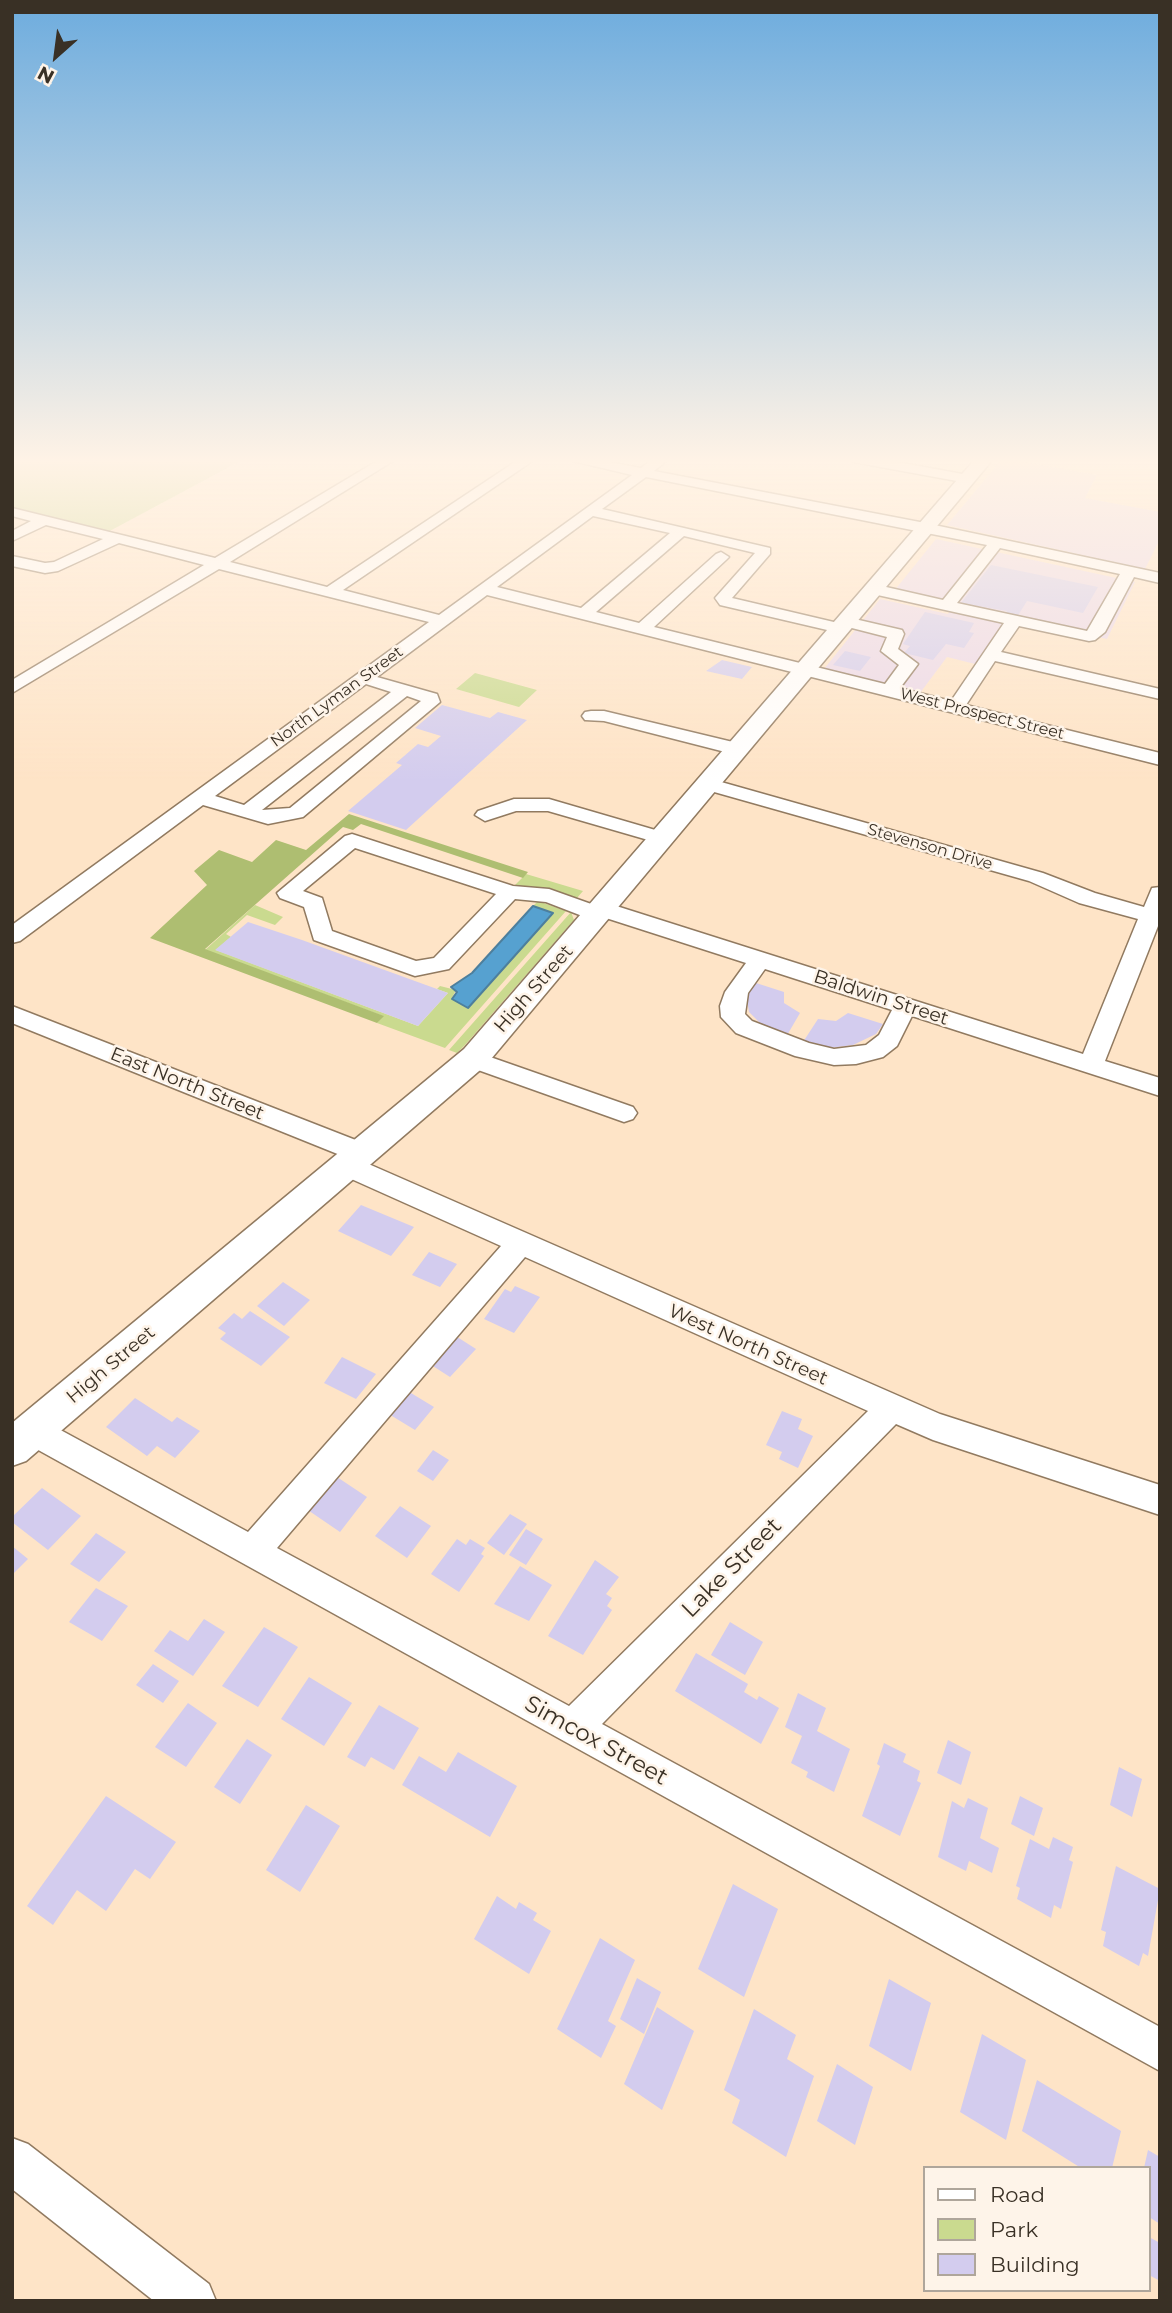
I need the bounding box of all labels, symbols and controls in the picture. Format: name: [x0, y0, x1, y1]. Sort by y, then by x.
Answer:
north arrow: [21, 21, 91, 91]
text: N: [34, 61, 58, 89]
street label: North Lyman Street: [267, 642, 407, 752]
street label: West Prospect Street: [898, 684, 1066, 744]
street label: Stevenson Drive: [865, 820, 995, 874]
street label: High Street: [490, 940, 578, 1038]
street label: Baldwin Street: [811, 965, 951, 1031]
street label: East North Street: [107, 1043, 267, 1125]
street label: West North Street: [665, 1300, 831, 1390]
street label: High Street: [62, 1321, 160, 1409]
street label: Lake Street: [676, 1512, 788, 1624]
street label: Simcox Street: [520, 1690, 672, 1792]
legend: [923, 2166, 1151, 2292]
text: Road: [990, 2182, 1045, 2207]
text: Park: [990, 2217, 1038, 2242]
text: Building: [990, 2252, 1080, 2277]

